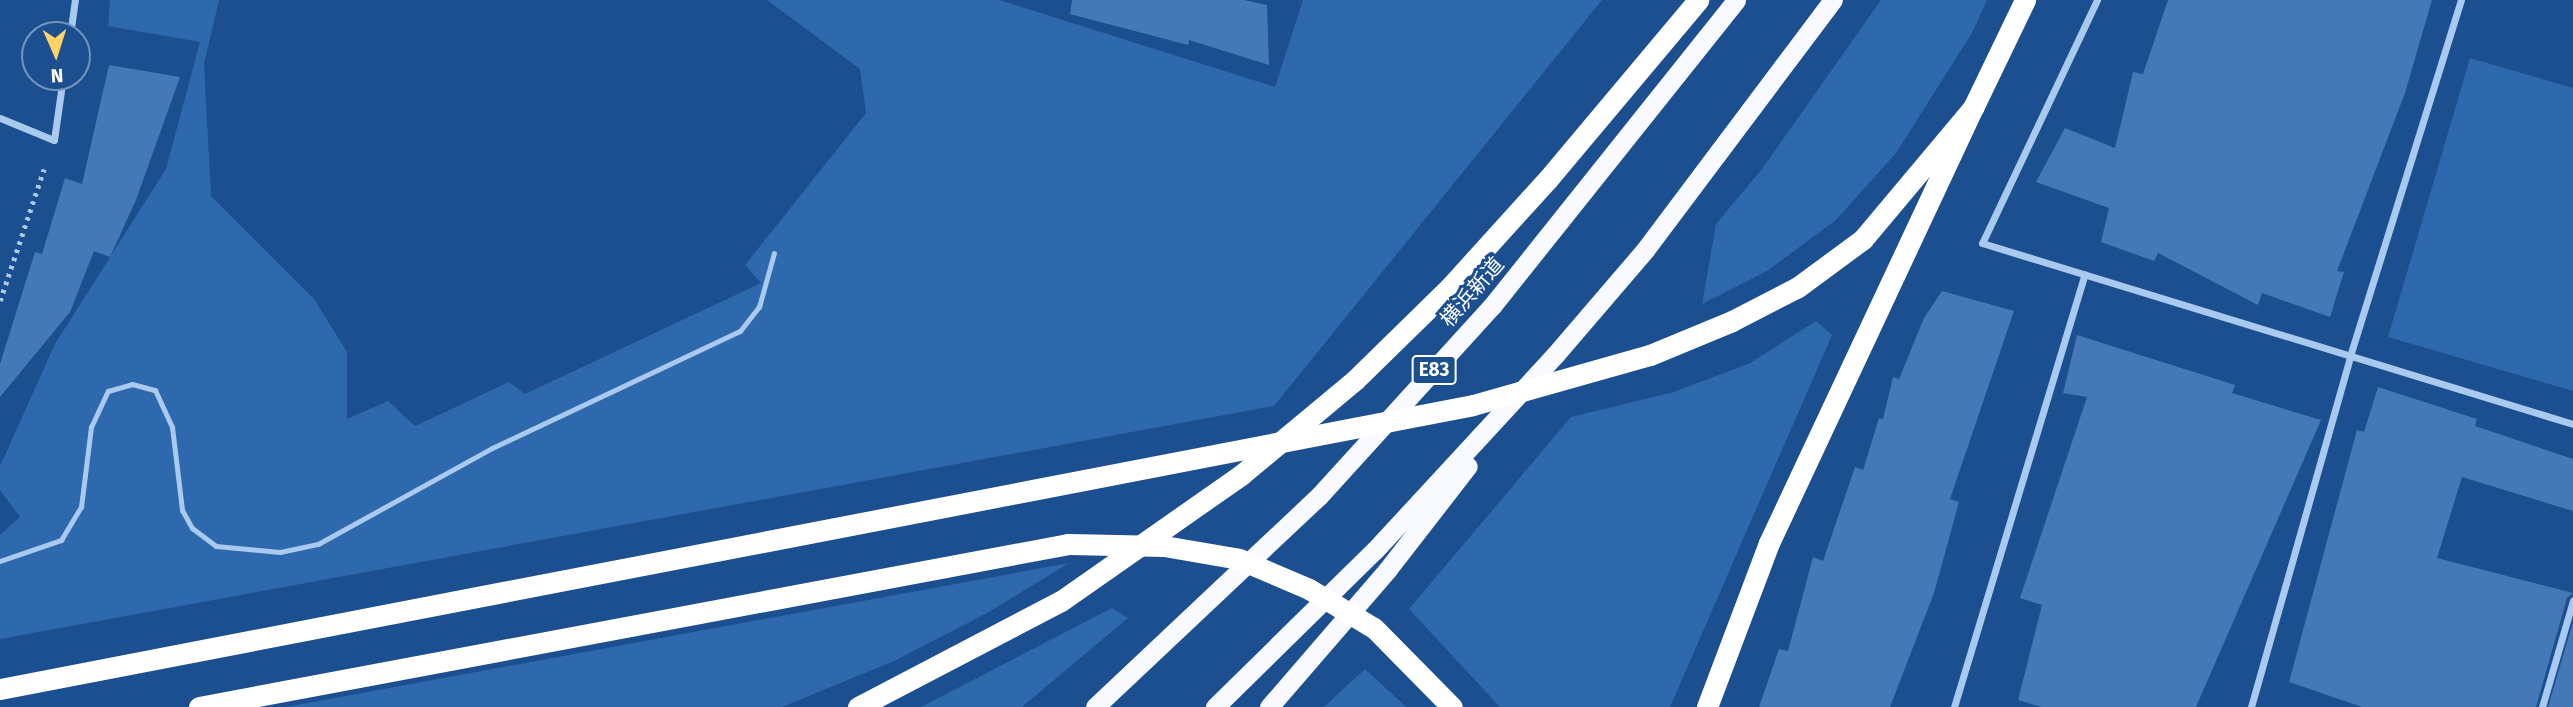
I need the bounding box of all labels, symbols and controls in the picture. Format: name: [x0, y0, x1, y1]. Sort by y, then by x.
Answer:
north arrow: [21, 21, 91, 91]
text: N: [50, 64, 64, 87]
street label: 横浜新道: [1435, 252, 1509, 332]
road number: E83: [1411, 354, 1457, 386]

